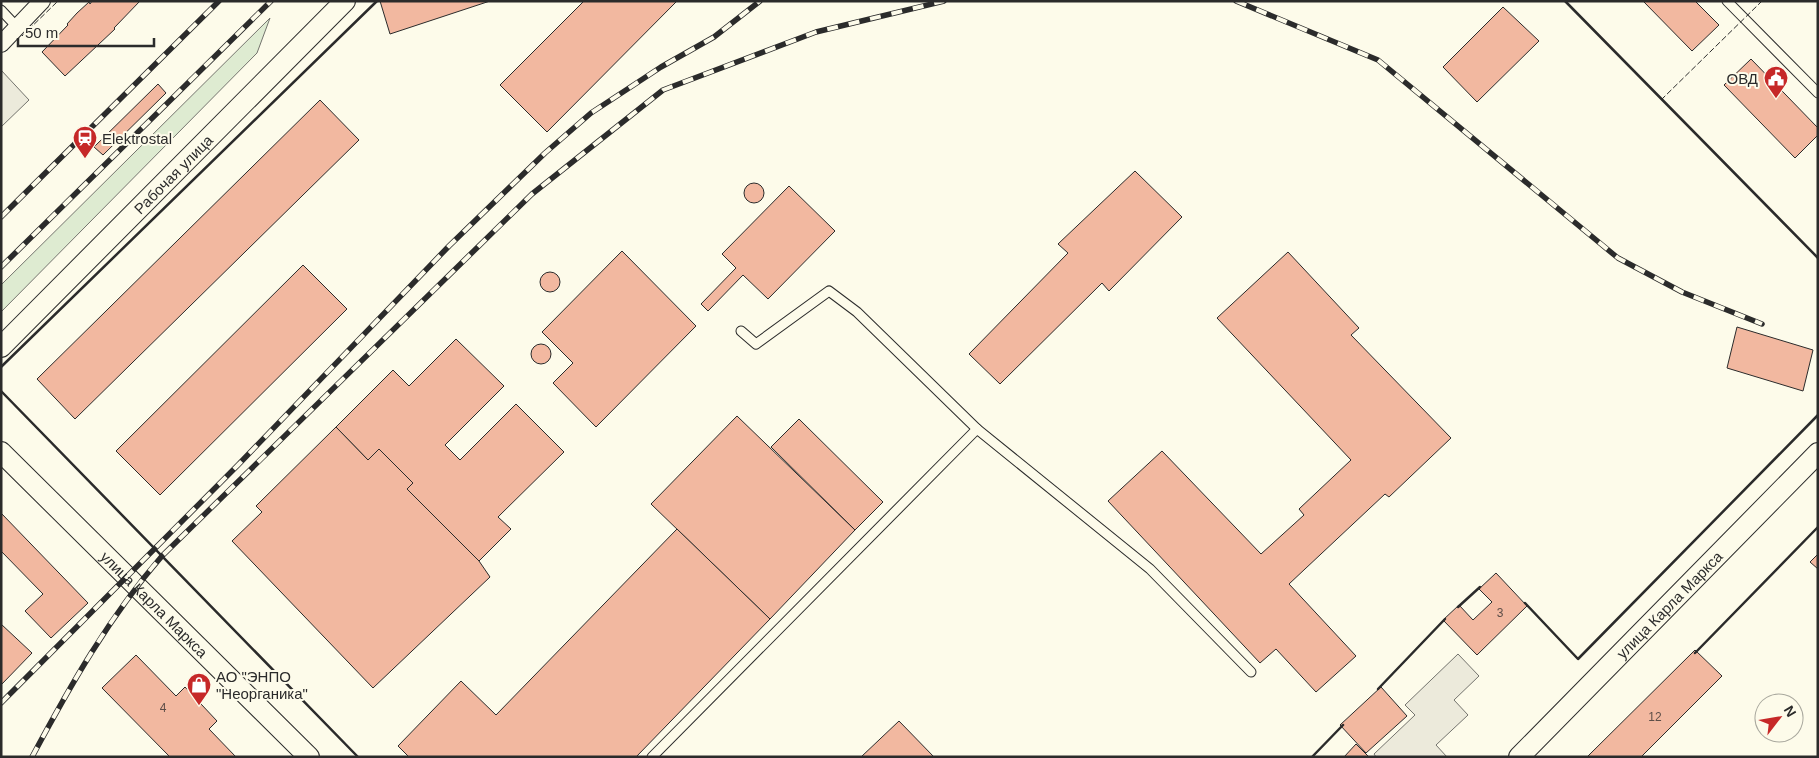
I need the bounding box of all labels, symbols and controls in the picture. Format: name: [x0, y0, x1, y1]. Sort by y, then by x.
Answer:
scale bar: [18, 15, 154, 47]
text: 50 m: [25, 24, 58, 41]
public building icon: ОВД: [1763, 65, 1789, 99]
place label: ОВД: [1726, 70, 1758, 87]
station icon: Elektrostal: [72, 125, 98, 159]
place label: Elektrostal: [102, 130, 172, 147]
street label: Рабочая улица: [130, 131, 216, 217]
street label: улица Карла Маркса: [97, 547, 212, 661]
street label: улица Карла Маркса: [1613, 547, 1726, 662]
house number: 3: [1497, 606, 1504, 620]
place label: АО "ЭНПО "Неорганика": [216, 668, 308, 702]
shop icon: АО "ЭНПО "Неорганика": [186, 672, 212, 706]
north arrow: [1754, 693, 1804, 743]
house number: 4: [160, 701, 167, 715]
text: N: [1781, 703, 1800, 720]
house number: 12: [1648, 710, 1662, 724]

